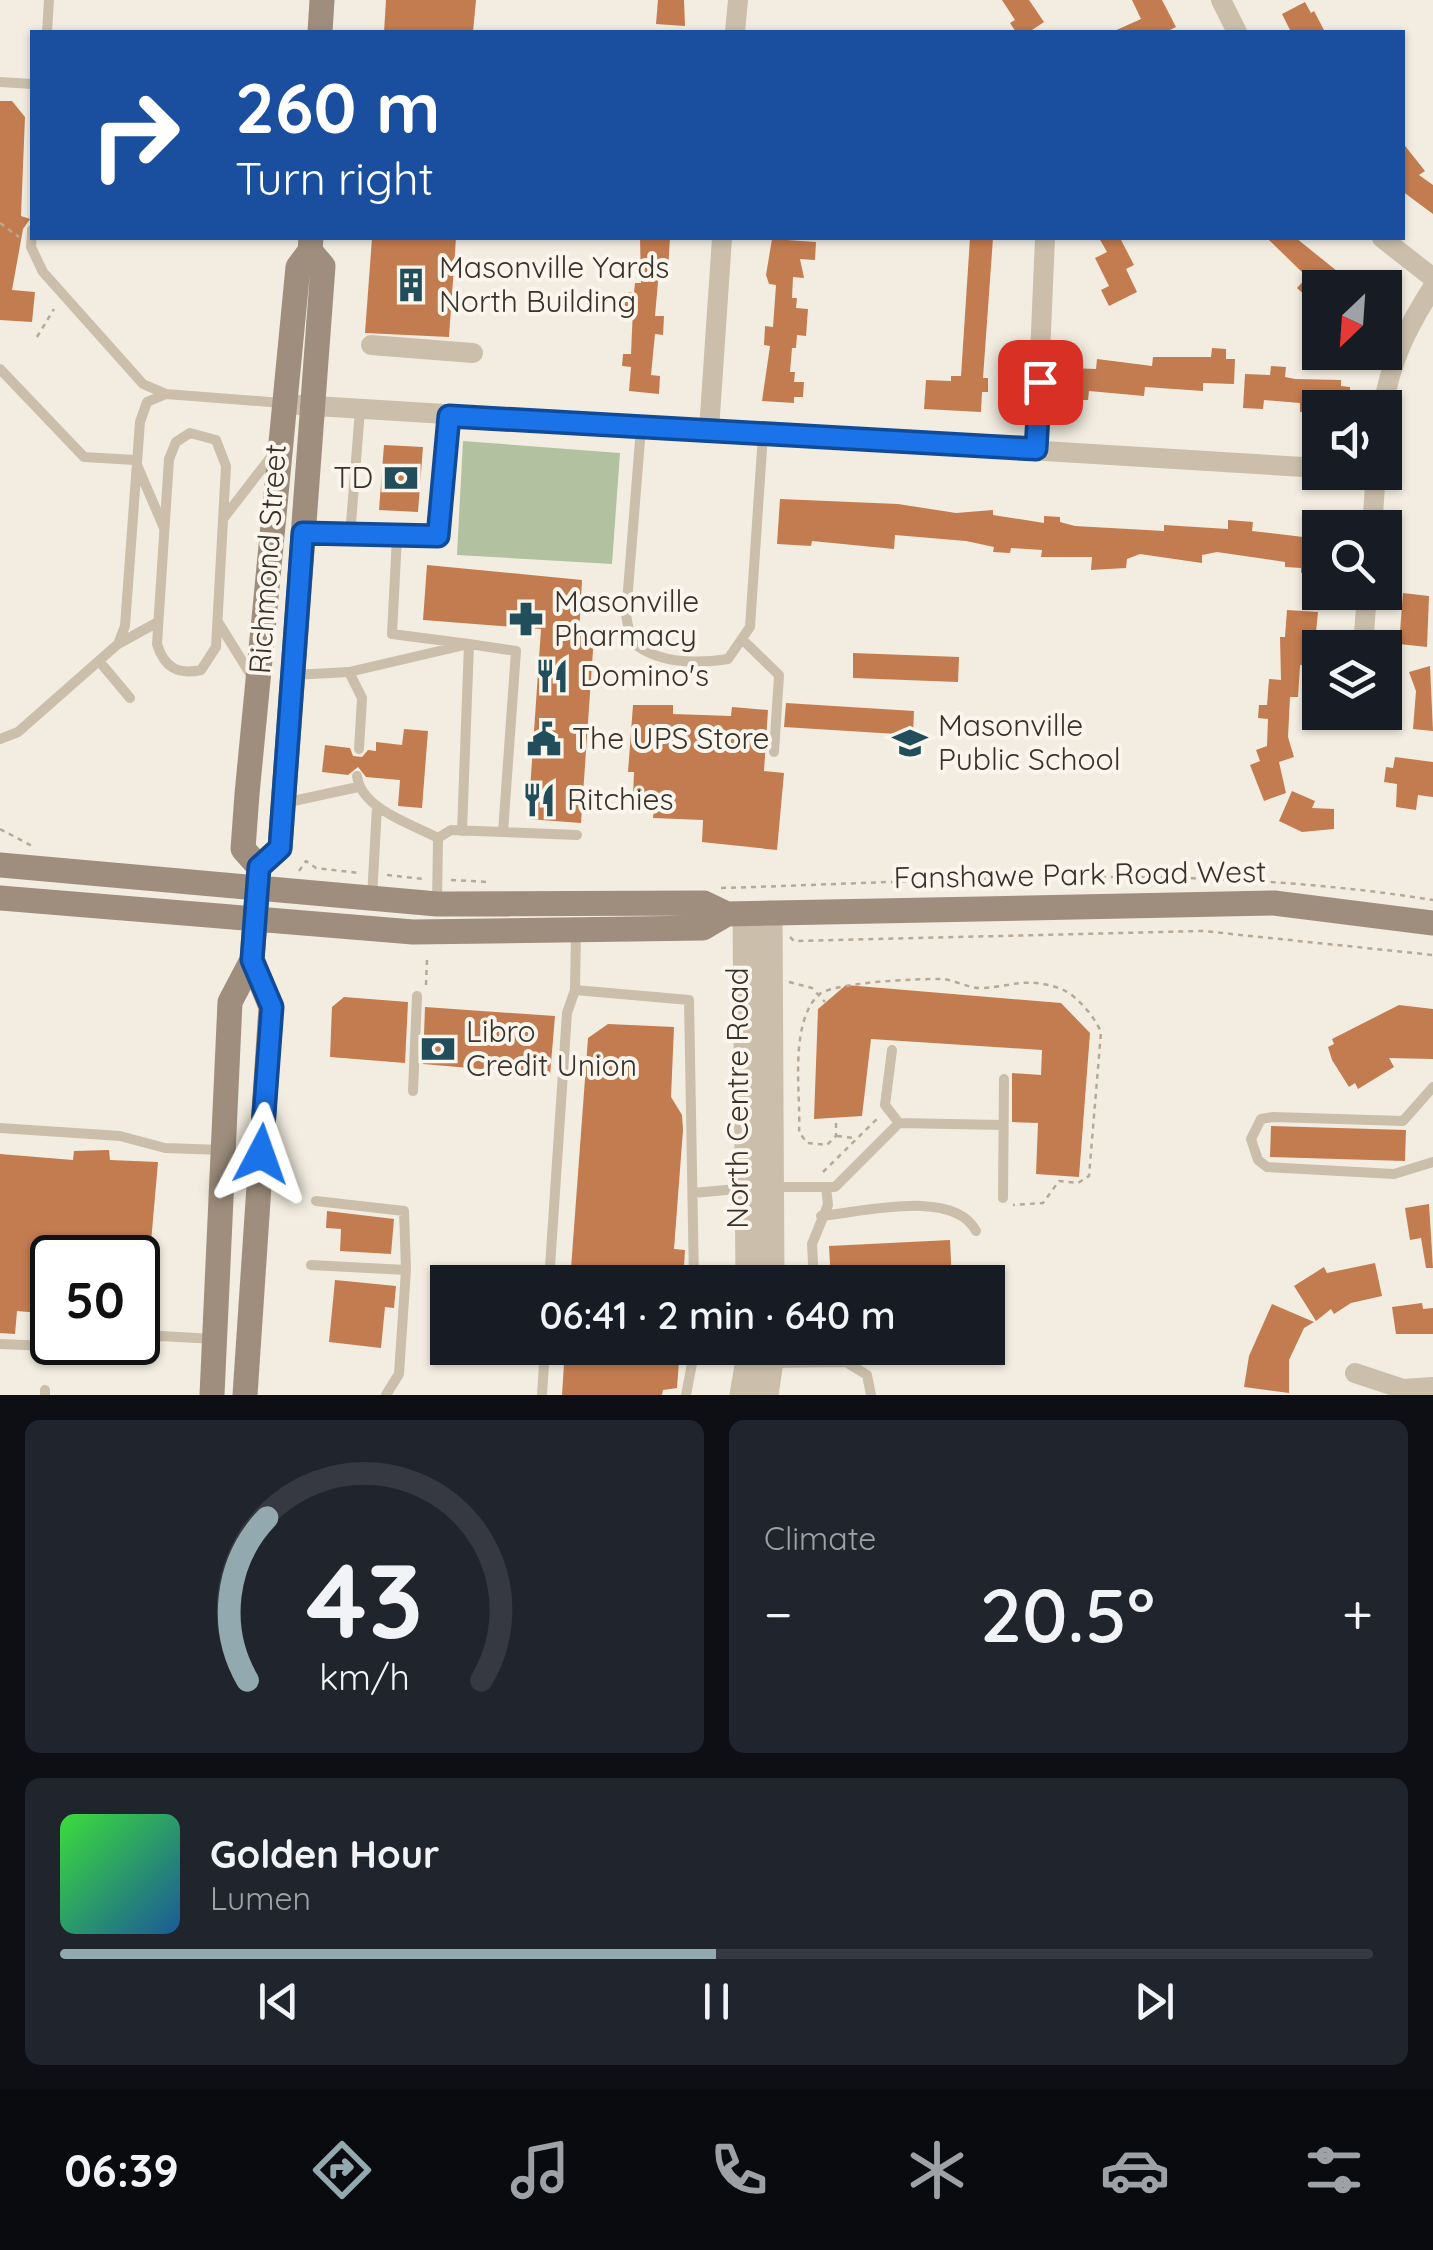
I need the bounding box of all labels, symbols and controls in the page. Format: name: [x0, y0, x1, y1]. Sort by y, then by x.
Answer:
text: 260 m: [235, 63, 441, 151]
icon: right: [70, 70, 200, 200]
text: Turn right: [235, 150, 434, 206]
place label: Masonville Yards North Building: [439, 248, 669, 320]
building icon: Masonville Yards North Building: [392, 266, 430, 304]
north arrow: [1302, 270, 1402, 370]
map controls: [1302, 270, 1402, 730]
pin: [998, 340, 1083, 425]
icon: arrive: [1013, 355, 1068, 410]
button: sound: [1302, 390, 1402, 490]
street label: Richmond Street: [240, 443, 294, 675]
place label: TD: [333, 458, 373, 496]
bank icon: TD: [382, 459, 420, 497]
button: search: [1302, 510, 1402, 610]
place label: Masonville Pharmacy: [554, 582, 699, 654]
pharmacy icon: Masonville Pharmacy: [507, 600, 545, 638]
button: layers: [1302, 630, 1402, 730]
place label: Domino's: [580, 656, 709, 694]
restaurant icon: Domino's: [533, 657, 571, 695]
place label: Masonville Public School: [938, 706, 1121, 778]
place label: The UPS Store: [572, 719, 769, 757]
public building icon: The UPS Store: [525, 720, 563, 758]
school or university icon: Masonville Public School: [891, 724, 929, 762]
place label: Ritchies: [567, 780, 674, 818]
restaurant icon: Ritchies: [520, 781, 558, 819]
street label: Fanshawe Park Road West: [893, 852, 1267, 896]
street label: North Centre Road: [718, 967, 756, 1229]
place label: Libro Credit Union: [466, 1012, 637, 1084]
bank icon: Libro Credit Union: [419, 1030, 457, 1068]
position arrow: [209, 1102, 313, 1206]
speed limit sign: 50: [30, 1235, 160, 1365]
text: 06:41 · 2 min · 640 m: [539, 1291, 896, 1339]
text: Climate: [764, 1518, 876, 1558]
text: 43: [306, 1534, 423, 1664]
text: 20.5°: [980, 1567, 1155, 1661]
text: −: [764, 1579, 793, 1648]
text: +: [1342, 1579, 1373, 1648]
text: km/h: [319, 1654, 410, 1699]
text: Golden Hour: [210, 1830, 439, 1878]
text: Lumen: [210, 1878, 311, 1918]
icon: previous: [251, 1974, 306, 2029]
icon: pause: [689, 1974, 744, 2029]
icon: next: [1127, 1974, 1182, 2029]
icon: directions: [307, 2135, 377, 2205]
icon: music: [505, 2135, 575, 2205]
icon: phone: [704, 2135, 774, 2205]
icon: climate: [902, 2135, 972, 2205]
icon: car: [1100, 2135, 1170, 2205]
icon: filters: [1299, 2135, 1369, 2205]
text: 06:39: [64, 2142, 179, 2198]

